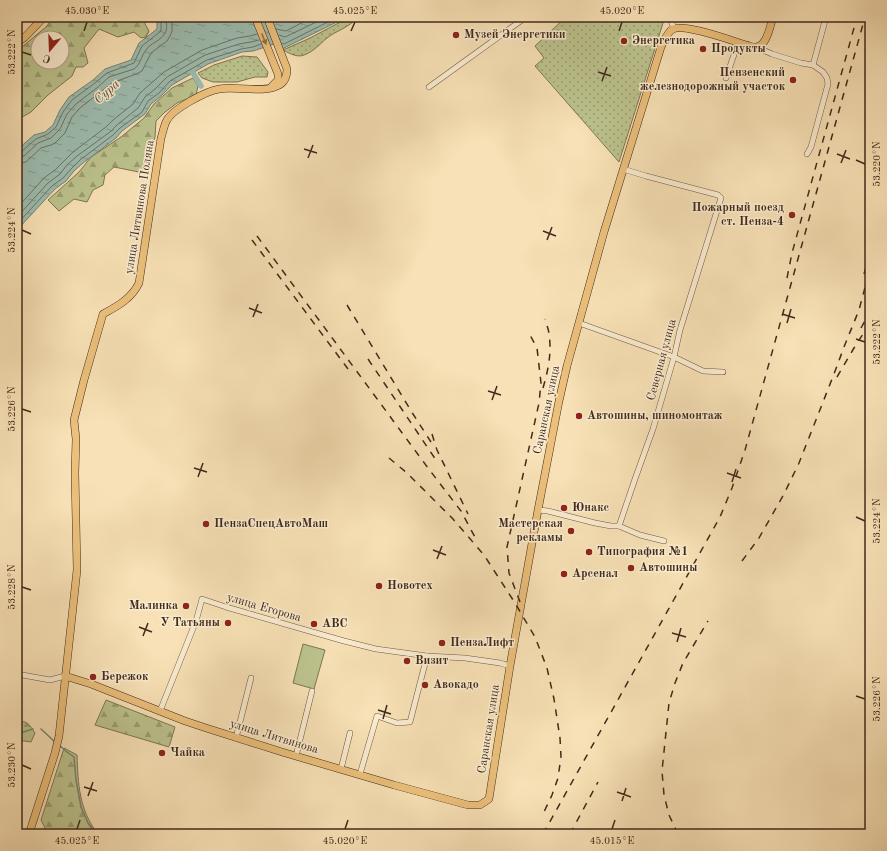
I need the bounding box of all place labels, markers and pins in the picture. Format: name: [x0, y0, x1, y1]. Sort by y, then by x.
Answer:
place label: Музей Энергетики: [464, 29, 566, 41]
marker: Музей Энергетики: [451, 30, 461, 40]
place label: Энергетика: [632, 35, 695, 47]
marker: Энергетика: [619, 36, 629, 46]
place label: Продукты: [711, 43, 766, 55]
marker: Продукты: [698, 44, 708, 54]
place label: Пензенский железнодорожный участок: [640, 67, 786, 93]
marker: Пензенский железнодорожный участок: [788, 75, 798, 85]
place label: Пожарный поезд ст. Пенза-4: [692, 202, 784, 228]
marker: Пожарный поезд ст. Пенза-4: [787, 210, 797, 220]
place label: Автошины, шиномонтаж: [587, 410, 723, 422]
marker: Автошины, шиномонтаж: [574, 411, 584, 421]
place label: Юнакс: [572, 502, 609, 514]
marker: Юнакс: [559, 503, 569, 513]
place label: ПензаСпецАвтоМаш: [214, 518, 329, 530]
place label: Мастерская рекламы: [498, 518, 563, 544]
marker: ПензаСпецАвтоМаш: [201, 519, 211, 529]
marker: Мастерская рекламы: [566, 526, 576, 536]
place label: Типография №1: [597, 546, 688, 558]
marker: Типография №1: [584, 547, 594, 557]
place label: Автошины: [639, 562, 697, 574]
marker: Автошины: [626, 563, 636, 573]
place label: Арсенал: [572, 568, 618, 580]
marker: Арсенал: [559, 569, 569, 579]
place label: Новотех: [387, 580, 433, 592]
marker: Новотех: [374, 581, 384, 591]
place label: Малинка: [129, 600, 178, 612]
marker: Малинка: [181, 601, 191, 611]
place label: У Татьяны: [160, 617, 220, 629]
marker: У Татьяны: [223, 618, 233, 628]
place label: ABC: [322, 618, 348, 630]
marker: ABC: [309, 619, 319, 629]
place label: ПензаЛифт: [450, 637, 514, 649]
marker: ПензаЛифт: [437, 638, 447, 648]
place label: Визит: [415, 655, 448, 667]
marker: Визит: [402, 656, 412, 666]
place label: Бережок: [101, 671, 149, 683]
marker: Бережок: [88, 672, 98, 682]
place label: Авокадо: [433, 679, 479, 691]
marker: Авокадо: [420, 680, 430, 690]
place label: Чайка: [170, 747, 205, 759]
marker: Чайка: [157, 748, 167, 758]

